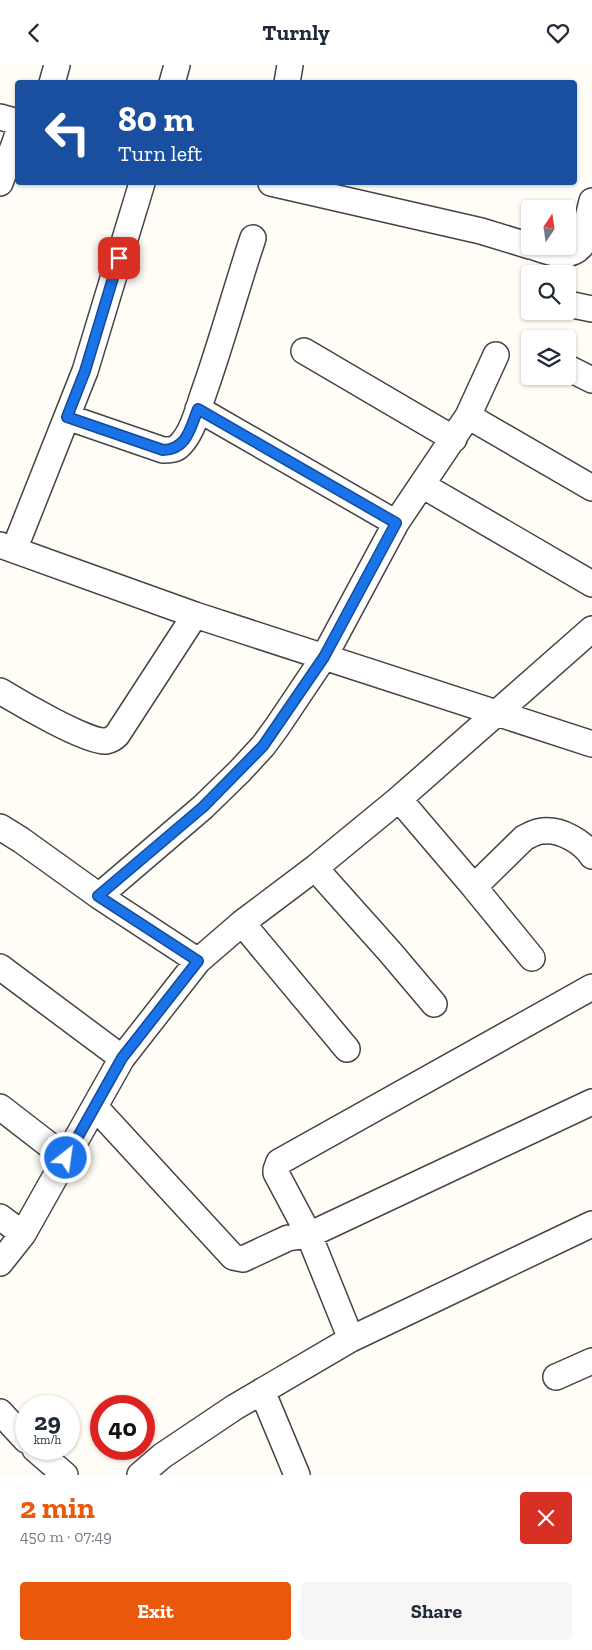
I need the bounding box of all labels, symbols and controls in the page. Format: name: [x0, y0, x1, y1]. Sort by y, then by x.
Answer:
icon: back: [20, 19, 48, 47]
text: Turnly: [262, 19, 330, 46]
icon: heart: [544, 19, 572, 47]
text: 80 m: [118, 98, 194, 140]
icon: left: [35, 100, 100, 165]
text: Turn left: [118, 140, 202, 167]
north arrow: [521, 200, 576, 255]
map controls: [521, 200, 576, 385]
pin: [98, 237, 140, 279]
icon: arrive: [105, 244, 133, 272]
button: search: [521, 265, 576, 320]
button: layers: [521, 330, 576, 385]
position arrow: [39, 1131, 91, 1183]
speed limit sign: 40: [90, 1395, 155, 1460]
text: 29: [34, 1406, 61, 1436]
text: km/h: [34, 1433, 61, 1447]
text: 2 min: [20, 1490, 95, 1526]
button: close: [520, 1492, 572, 1544]
text: 450 m · 07:49: [20, 1527, 112, 1546]
button: Exit: [20, 1582, 291, 1640]
button: Share: [301, 1582, 572, 1640]

